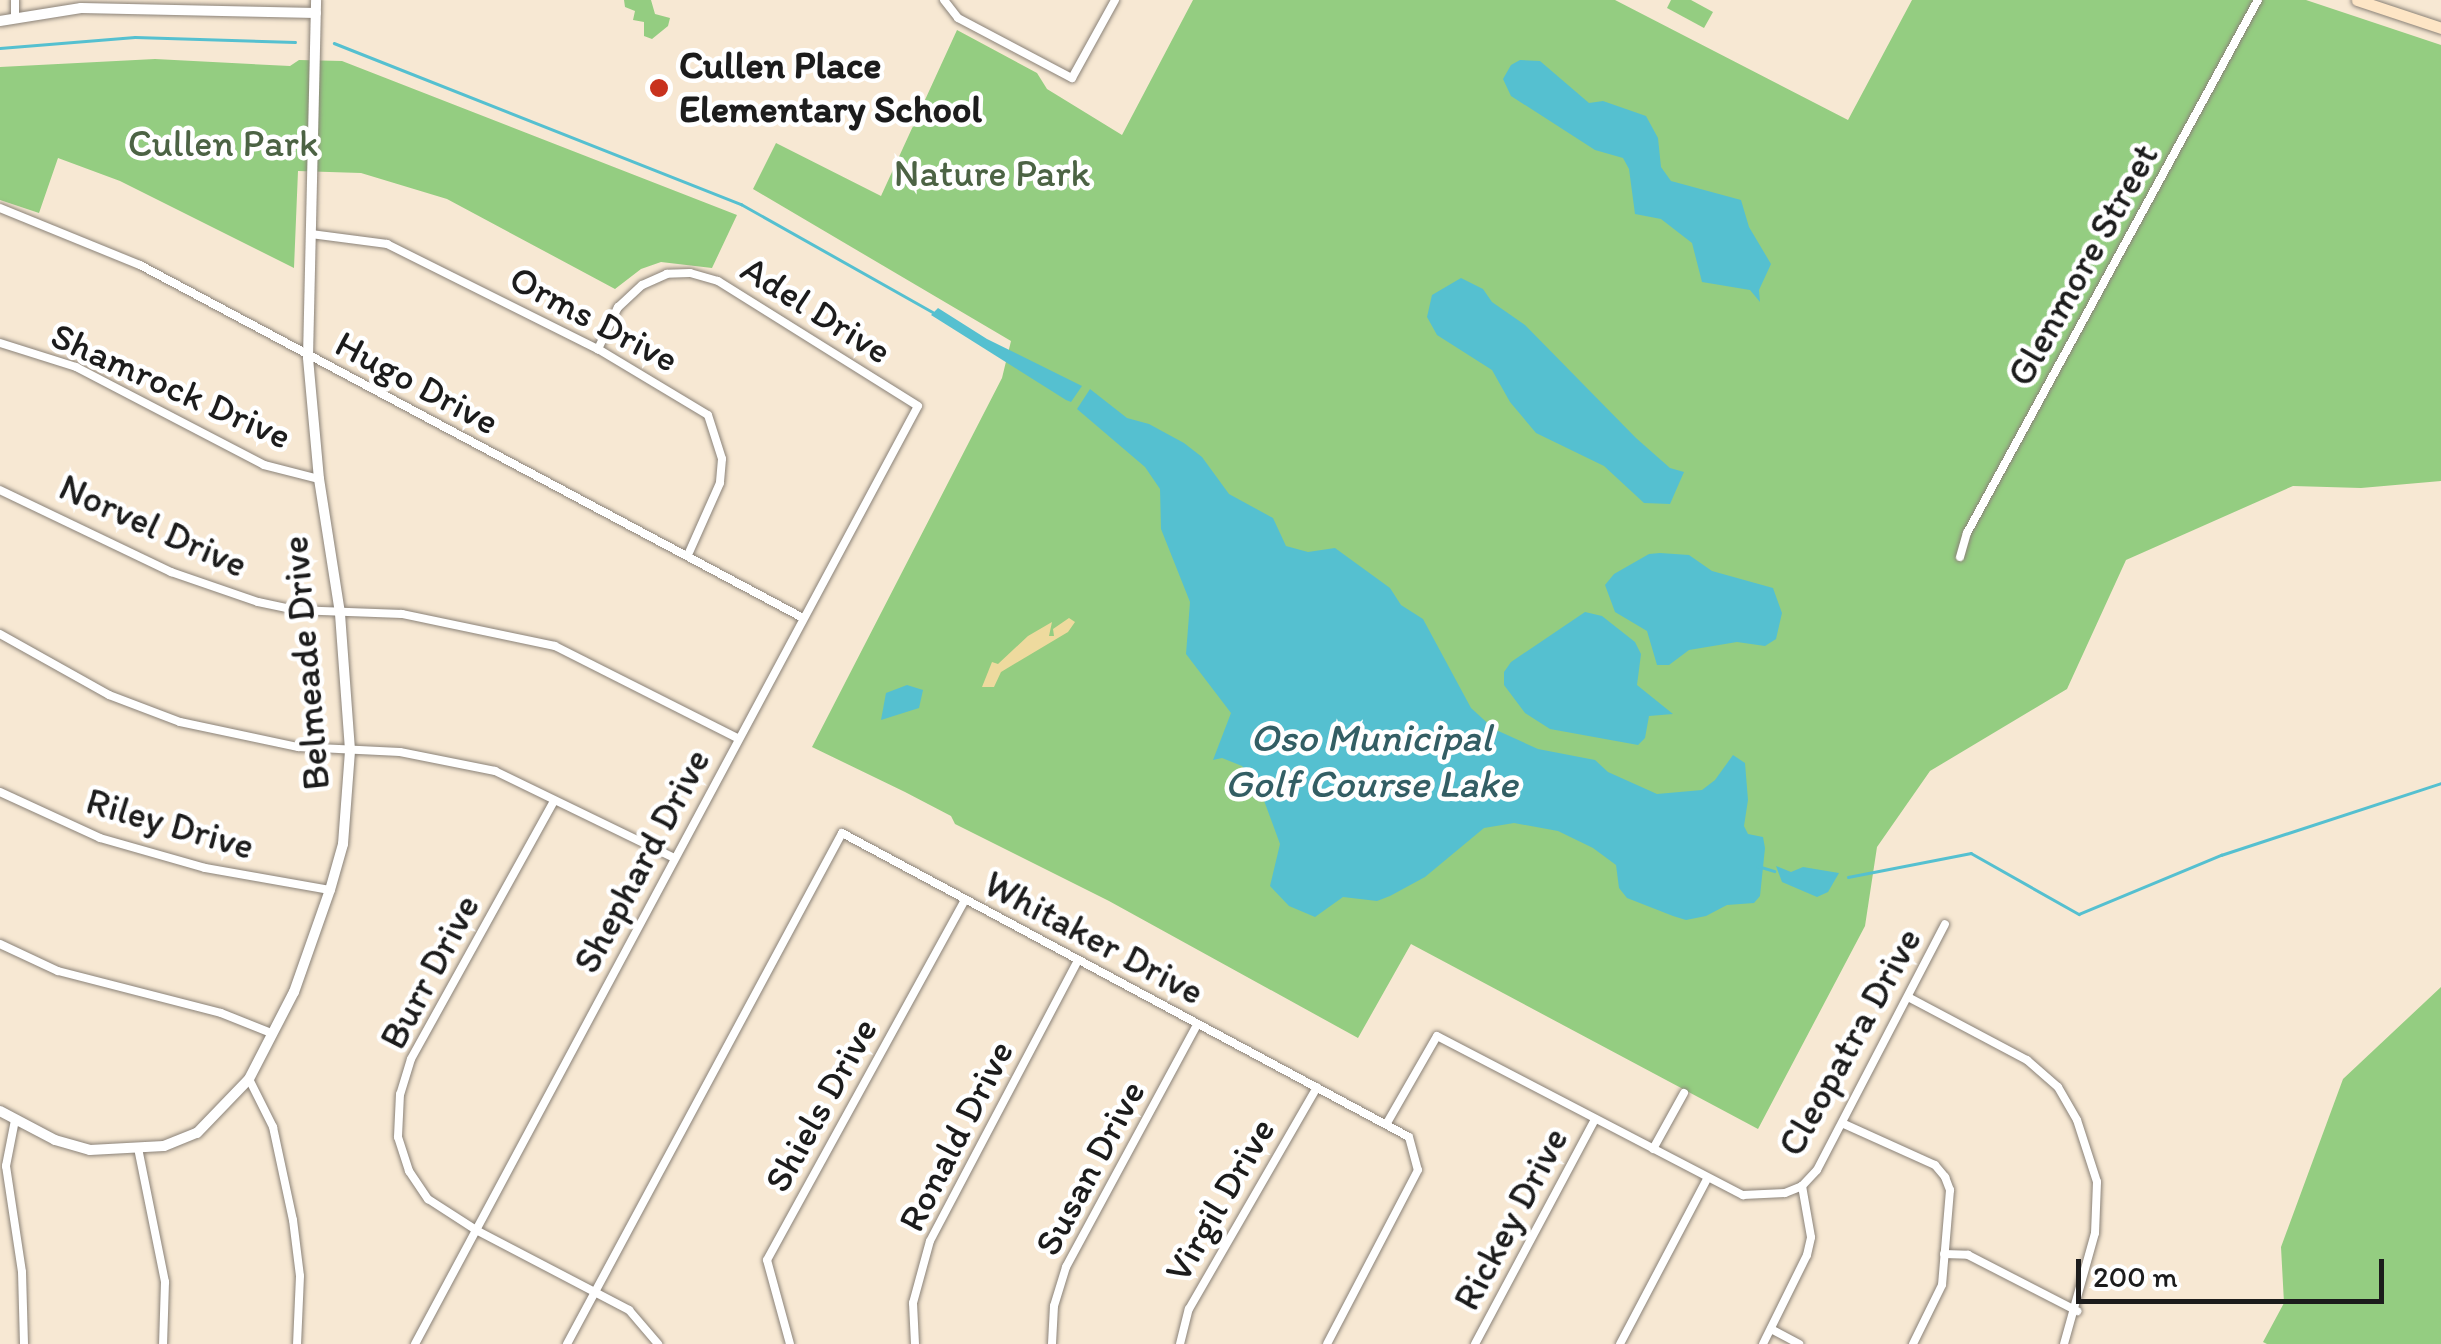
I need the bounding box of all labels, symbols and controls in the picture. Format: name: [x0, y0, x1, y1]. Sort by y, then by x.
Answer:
place label: Cullen Place Elementary School: [679, 43, 982, 132]
marker: Cullen Place Elementary School: [648, 77, 670, 99]
park label: Cullen Park: [128, 121, 318, 167]
street label: Glenmore Street: [1998, 136, 2168, 394]
park label: Nature Park: [894, 151, 1090, 197]
street label: Adel Drive: [733, 246, 899, 374]
street label: Orms Drive: [502, 256, 686, 382]
street label: Shamrock Drive: [44, 313, 298, 459]
street label: Hugo Drive: [327, 321, 507, 445]
street label: Norvel Drive: [52, 464, 254, 588]
street label: Belmeade Drive: [272, 534, 340, 792]
water label: Oso Municipal Golf Course Lake: [1224, 713, 1518, 807]
street label: Shephard Drive: [564, 741, 720, 981]
street label: Riley Drive: [80, 778, 260, 870]
street label: Whitaker Drive: [976, 861, 1212, 1015]
street label: Burr Drive: [370, 887, 490, 1057]
street label: Cleopatra Drive: [1768, 920, 1932, 1164]
street label: Shiels Drive: [755, 1010, 887, 1200]
street label: Ronald Drive: [888, 1033, 1024, 1239]
street label: Susan Drive: [1025, 1072, 1155, 1264]
street label: Virgil Drive: [1155, 1110, 1285, 1290]
street label: Rickey Drive: [1444, 1120, 1578, 1318]
scale bar: [2081, 1239, 2388, 1301]
text: 200 m: [2093, 1258, 2178, 1295]

